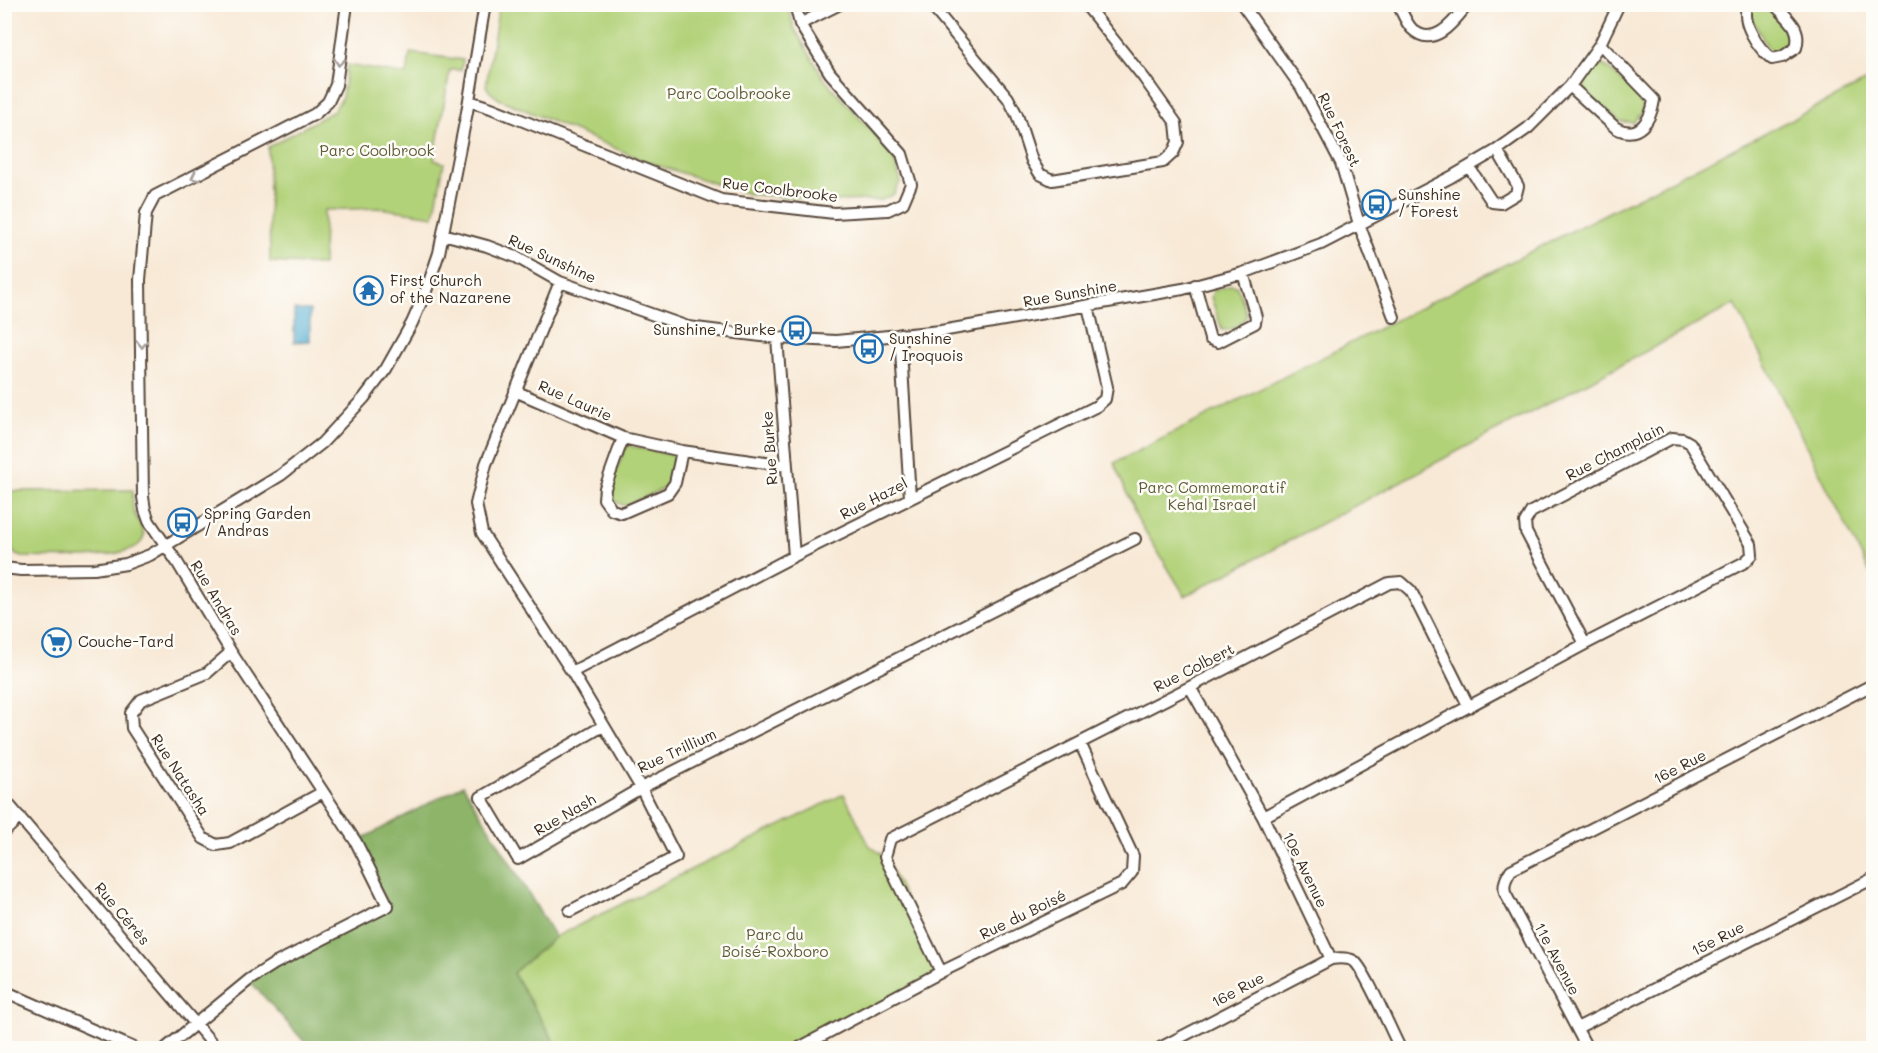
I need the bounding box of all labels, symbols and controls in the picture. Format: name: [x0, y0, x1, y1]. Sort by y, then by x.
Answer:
one-way arrow: [333, 58, 345, 67]
park label: Parc Coolbrooke: [667, 83, 791, 103]
street label: Rue Forest: [1314, 89, 1366, 170]
park label: Parc Coolbrook: [320, 140, 434, 160]
one-way arrow: [190, 169, 201, 181]
street label: Rue Coolbrooke: [721, 172, 839, 206]
place label: Sunshine / Forest: [1398, 184, 1461, 221]
bus stop icon: Sunshine / Forest: [1361, 188, 1393, 220]
street label: Rue Sunshine: [505, 229, 600, 287]
place label: First Church of the Nazarene: [390, 270, 511, 307]
temple icon: First Church of the Nazarene: [353, 274, 385, 306]
street label: Rue Sunshine: [1021, 275, 1118, 311]
bus stop icon: Sunshine / Burke: [781, 314, 813, 346]
place label: Sunshine / Burke: [653, 319, 776, 339]
place label: Sunshine / Iroquois: [889, 328, 963, 365]
bus stop icon: Sunshine / Iroquois: [852, 332, 884, 364]
one-way arrow: [136, 340, 148, 349]
street label: Rue Laurie: [535, 375, 615, 425]
street label: Rue Burke: [756, 410, 782, 486]
street label: Rue Champlain: [1562, 418, 1667, 484]
street label: Rue Hazel: [836, 473, 911, 524]
park label: Parc Commemoratif Kehal Israel: [1138, 477, 1287, 514]
place label: Spring Garden / Andras: [204, 503, 311, 540]
bus stop icon: Spring Garden / Andras: [167, 507, 199, 539]
street label: Rue Andras: [187, 556, 247, 639]
supermarket icon: Couche-Tard: [41, 626, 73, 658]
place label: Couche-Tard: [78, 631, 173, 651]
street label: Rue Colbert: [1150, 638, 1237, 696]
street label: Rue Trillium: [634, 723, 719, 777]
street label: Rue Natasha: [147, 730, 215, 819]
street label: 16e Rue: [1650, 744, 1709, 788]
street label: Rue Nash: [530, 788, 599, 840]
street label: 10e Avenue: [1279, 828, 1333, 911]
street label: Rue Cérès: [91, 878, 155, 949]
street label: Rue du Boisé: [976, 885, 1069, 944]
street label: 15e Rue: [1688, 916, 1747, 960]
street label: 11e Avenue: [1530, 919, 1585, 998]
park label: Parc du Boisé-Roxboro: [722, 924, 828, 961]
street label: 16e Rue: [1208, 967, 1267, 1011]

